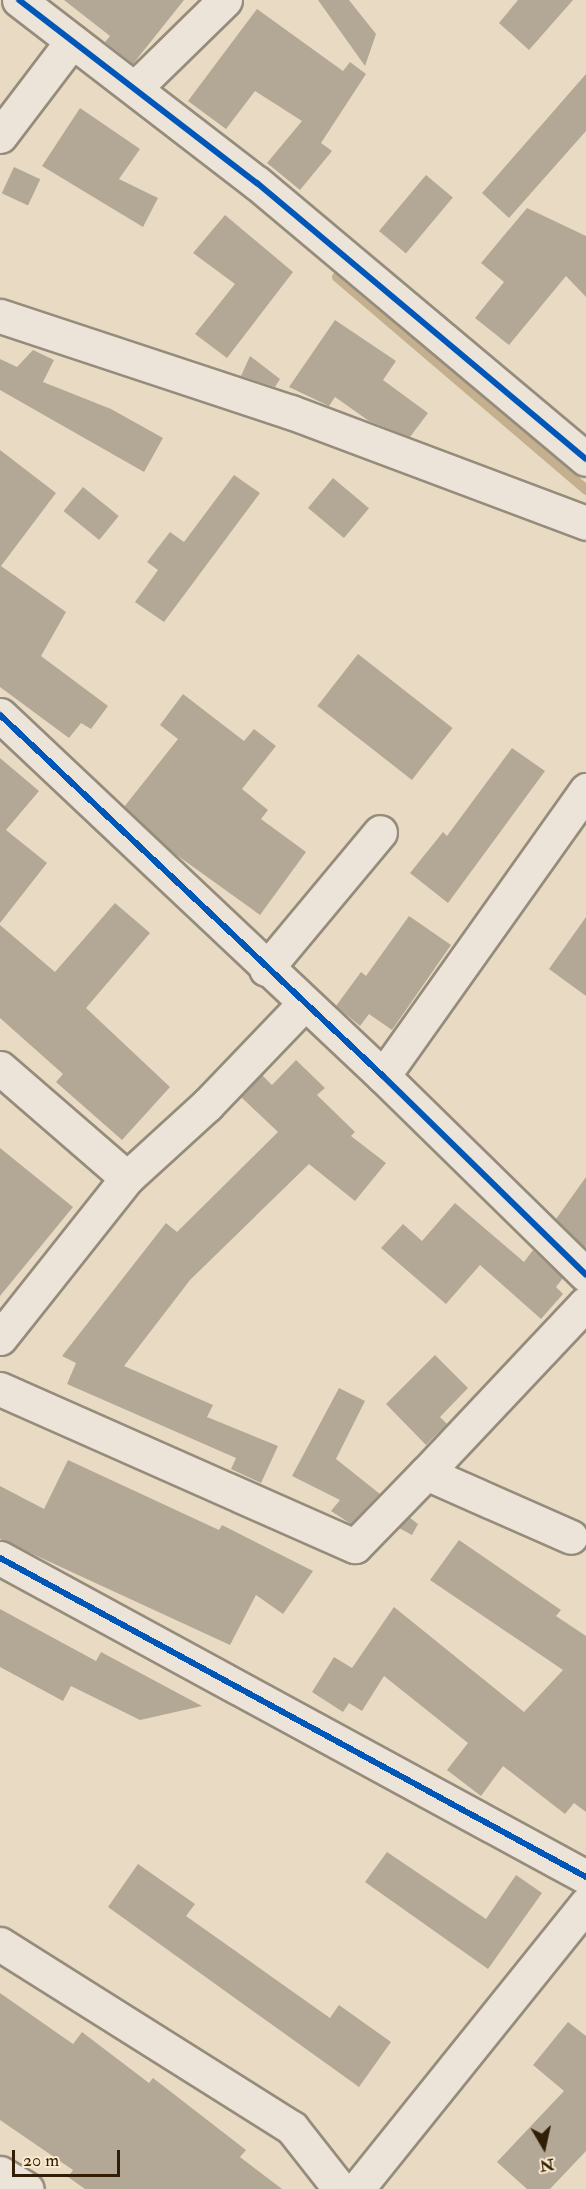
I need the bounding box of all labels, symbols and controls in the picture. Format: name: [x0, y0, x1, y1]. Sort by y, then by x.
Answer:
north arrow: [514, 2117, 574, 2177]
scale bar: [15, 2138, 123, 2176]
text: 20 m: [23, 2149, 59, 2172]
text: N: [538, 2154, 555, 2176]

